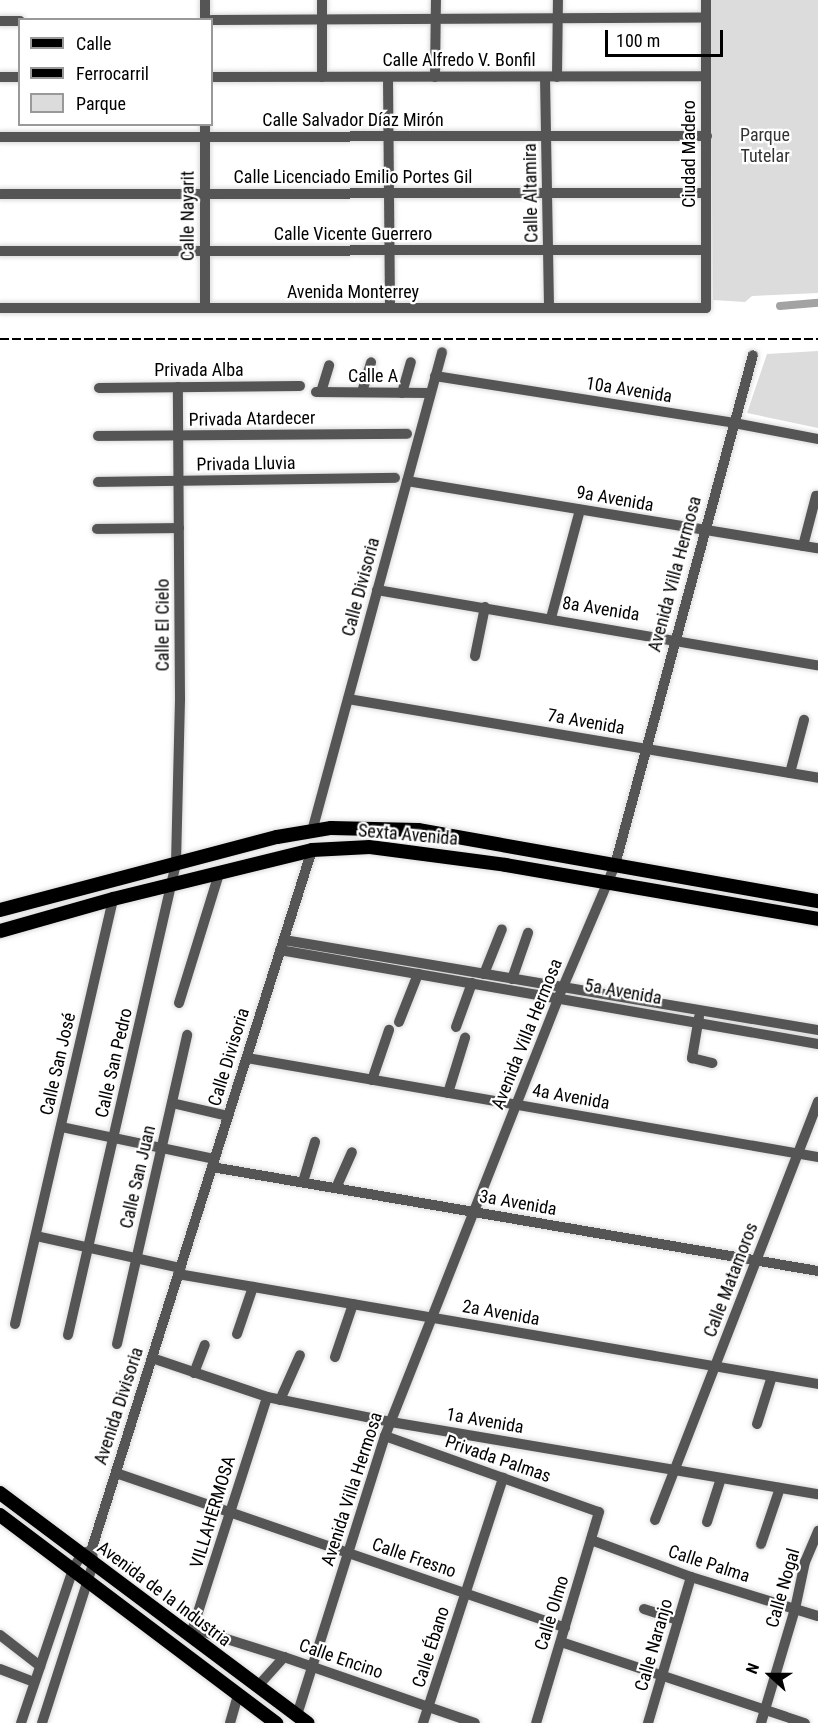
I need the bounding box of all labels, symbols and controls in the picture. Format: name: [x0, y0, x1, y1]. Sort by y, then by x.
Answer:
legend: [18, 18, 213, 126]
scale bar: [608, 18, 726, 56]
text: 100 m: [616, 30, 660, 51]
text: Calle: [76, 33, 112, 54]
street label: Calle Alfredo V. Bonfil: [382, 49, 536, 71]
text: Ferrocarril: [76, 63, 149, 84]
text: Parque: [76, 93, 126, 114]
street label: Ciudad Madero: [678, 100, 700, 208]
street label: Calle Salvador Díaz Mirón: [262, 109, 444, 131]
park label: Parque Tutelar: [740, 125, 790, 168]
street label: Calle Altamira: [519, 143, 543, 243]
street label: Calle Licenciado Emilio Portes Gil: [234, 166, 472, 188]
street label: Calle Nayarit: [177, 171, 199, 261]
street label: Calle Vicente Guerrero: [274, 223, 432, 245]
street label: Avenida Monterrey: [287, 281, 419, 303]
street label: Privada Alba: [154, 359, 244, 381]
street label: Calle A: [348, 365, 398, 387]
street label: 10a Avenida: [584, 373, 674, 407]
street label: Privada Atardecer: [189, 407, 315, 431]
street label: Privada Lluvia: [196, 452, 296, 476]
street label: 9a Avenida: [575, 482, 655, 516]
street label: Avenida Villa Hermosa: [644, 494, 706, 654]
street label: Calle Divisoria: [337, 535, 385, 639]
street label: Calle El Cielo: [152, 579, 174, 671]
street label: 8a Avenida: [561, 592, 641, 626]
street label: 7a Avenida: [546, 705, 626, 739]
street label: Sexta Avenida: [357, 820, 459, 850]
street label: Avenida Villa Hermosa: [487, 956, 567, 1112]
street label: 5a Avenida: [583, 975, 663, 1009]
street label: Calle Divisoria: [204, 1005, 254, 1109]
street label: Calle San Pedro: [91, 1006, 137, 1120]
street label: Calle San José: [36, 1010, 80, 1118]
street label: 4a Avenida: [531, 1080, 611, 1114]
street label: Calle San Juan: [116, 1123, 160, 1231]
street label: 3a Avenida: [478, 1186, 558, 1220]
street label: Calle Matamoros: [699, 1220, 763, 1340]
street label: 2a Avenida: [461, 1296, 541, 1330]
street label: Avenida Divisoria: [90, 1345, 148, 1467]
street label: 1a Avenida: [445, 1404, 525, 1438]
street label: Avenida Villa Hermosa: [317, 1409, 387, 1569]
street label: Privada Palmas: [442, 1431, 554, 1487]
street label: VILLAHERMOSA: [186, 1453, 240, 1571]
street label: Calle Fresno: [369, 1533, 459, 1583]
street label: Avenida de la Industria: [93, 1537, 235, 1651]
street label: Calle Palma: [665, 1541, 753, 1587]
street label: Calle Nogal: [761, 1546, 805, 1630]
street label: Calle Olmo: [530, 1573, 574, 1653]
street label: Calle Naranjo: [631, 1596, 677, 1694]
street label: Calle Ébano: [408, 1604, 454, 1690]
street label: Calle Encino: [296, 1635, 386, 1683]
north arrow: [740, 1645, 800, 1705]
text: N: [742, 1660, 763, 1676]

